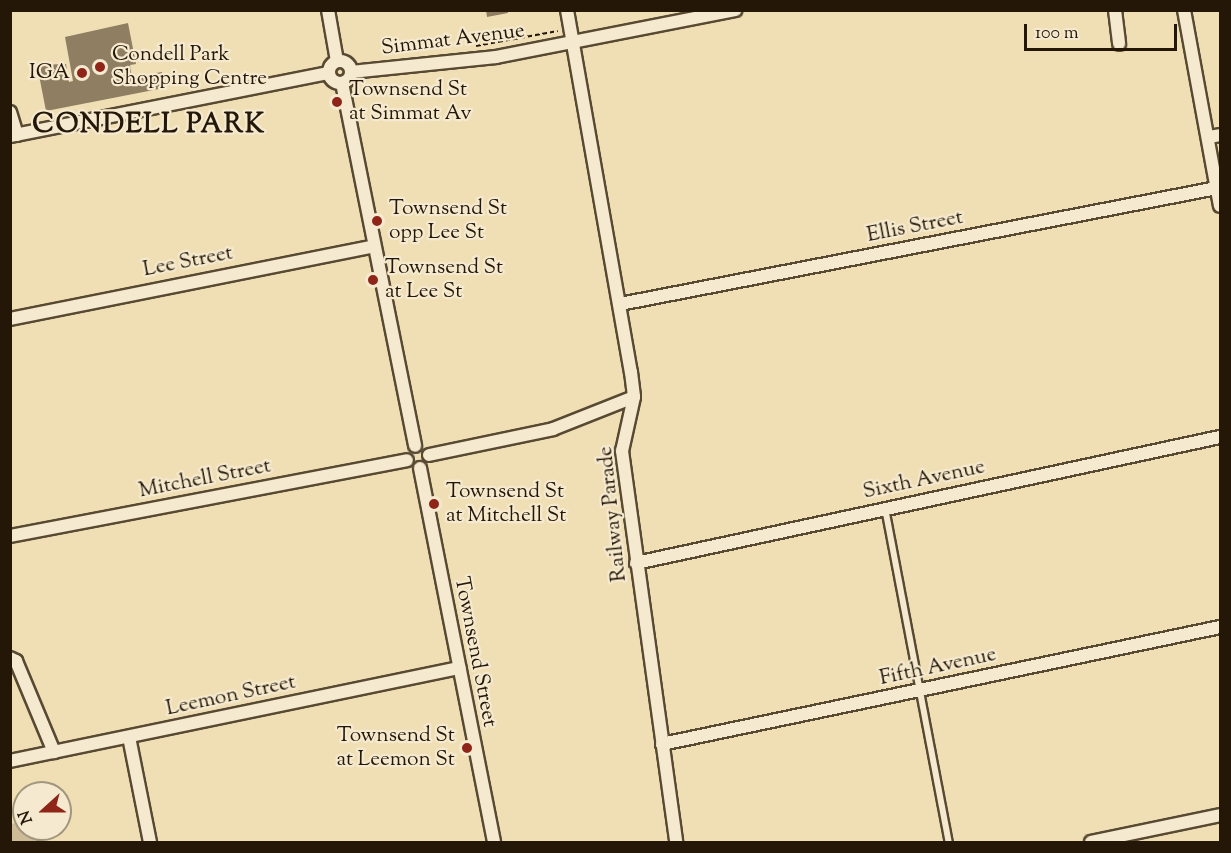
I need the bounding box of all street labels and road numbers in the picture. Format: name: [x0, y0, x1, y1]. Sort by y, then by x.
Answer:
street label: Simmat Avenue: [380, 19, 526, 61]
street label: Ellis Street: [865, 205, 965, 249]
street label: Lee Street: [141, 241, 235, 283]
street label: Railway Parade: [593, 445, 633, 583]
street label: Mitchell Street: [137, 454, 273, 504]
street label: Sixth Avenue: [861, 455, 987, 505]
street label: Townsend Street: [448, 575, 502, 729]
street label: Fifth Avenue: [877, 642, 999, 692]
street label: Leemon Street: [164, 670, 298, 722]

